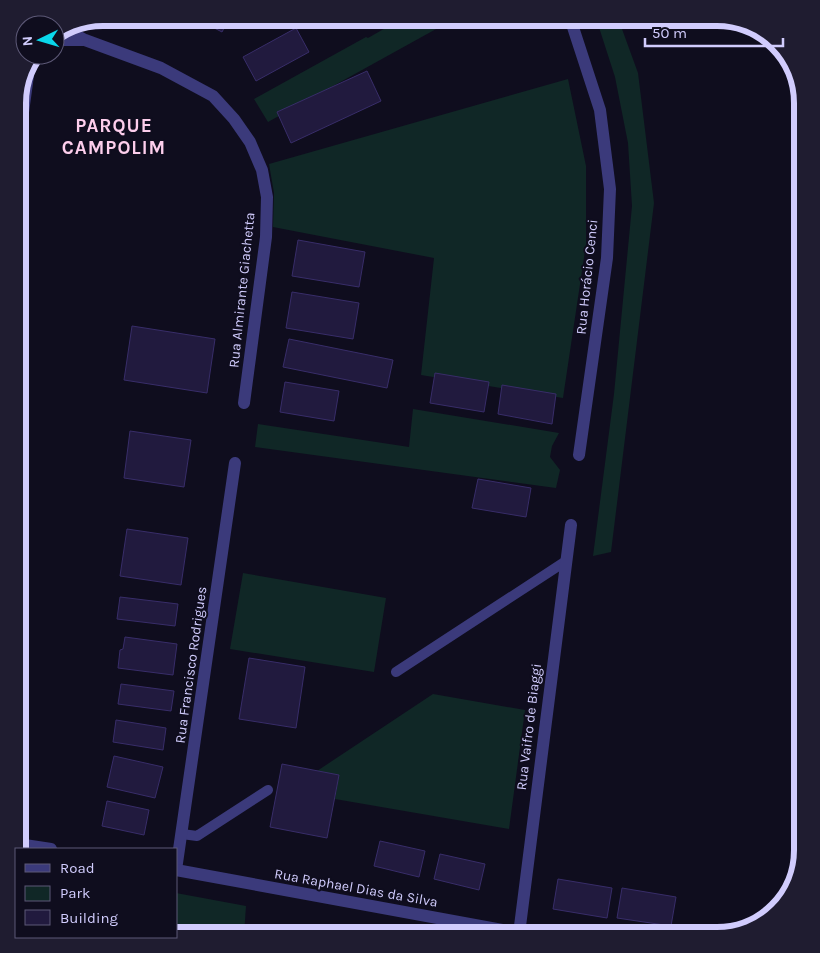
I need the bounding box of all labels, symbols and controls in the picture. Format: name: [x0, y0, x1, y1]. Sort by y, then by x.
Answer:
north arrow: [15, 15, 65, 65]
scale bar: [645, 15, 782, 47]
text: 50 m: [652, 24, 687, 42]
text: N: [19, 35, 36, 47]
district label: PARQUE CAMPOLIM: [62, 115, 166, 159]
street label: Rua Almirante Giachetta: [225, 211, 259, 369]
street label: Rua Horácio Cenci: [572, 218, 602, 336]
street label: Rua Francisco Rodrigues: [172, 585, 210, 745]
street label: Rua Vaifro de Biaggi: [513, 663, 545, 791]
legend: [15, 848, 178, 938]
text: Road: [60, 859, 95, 877]
street label: Rua Raphael Dias da Silva: [273, 865, 439, 911]
text: Park: [60, 884, 90, 902]
text: Building: [60, 909, 118, 927]

